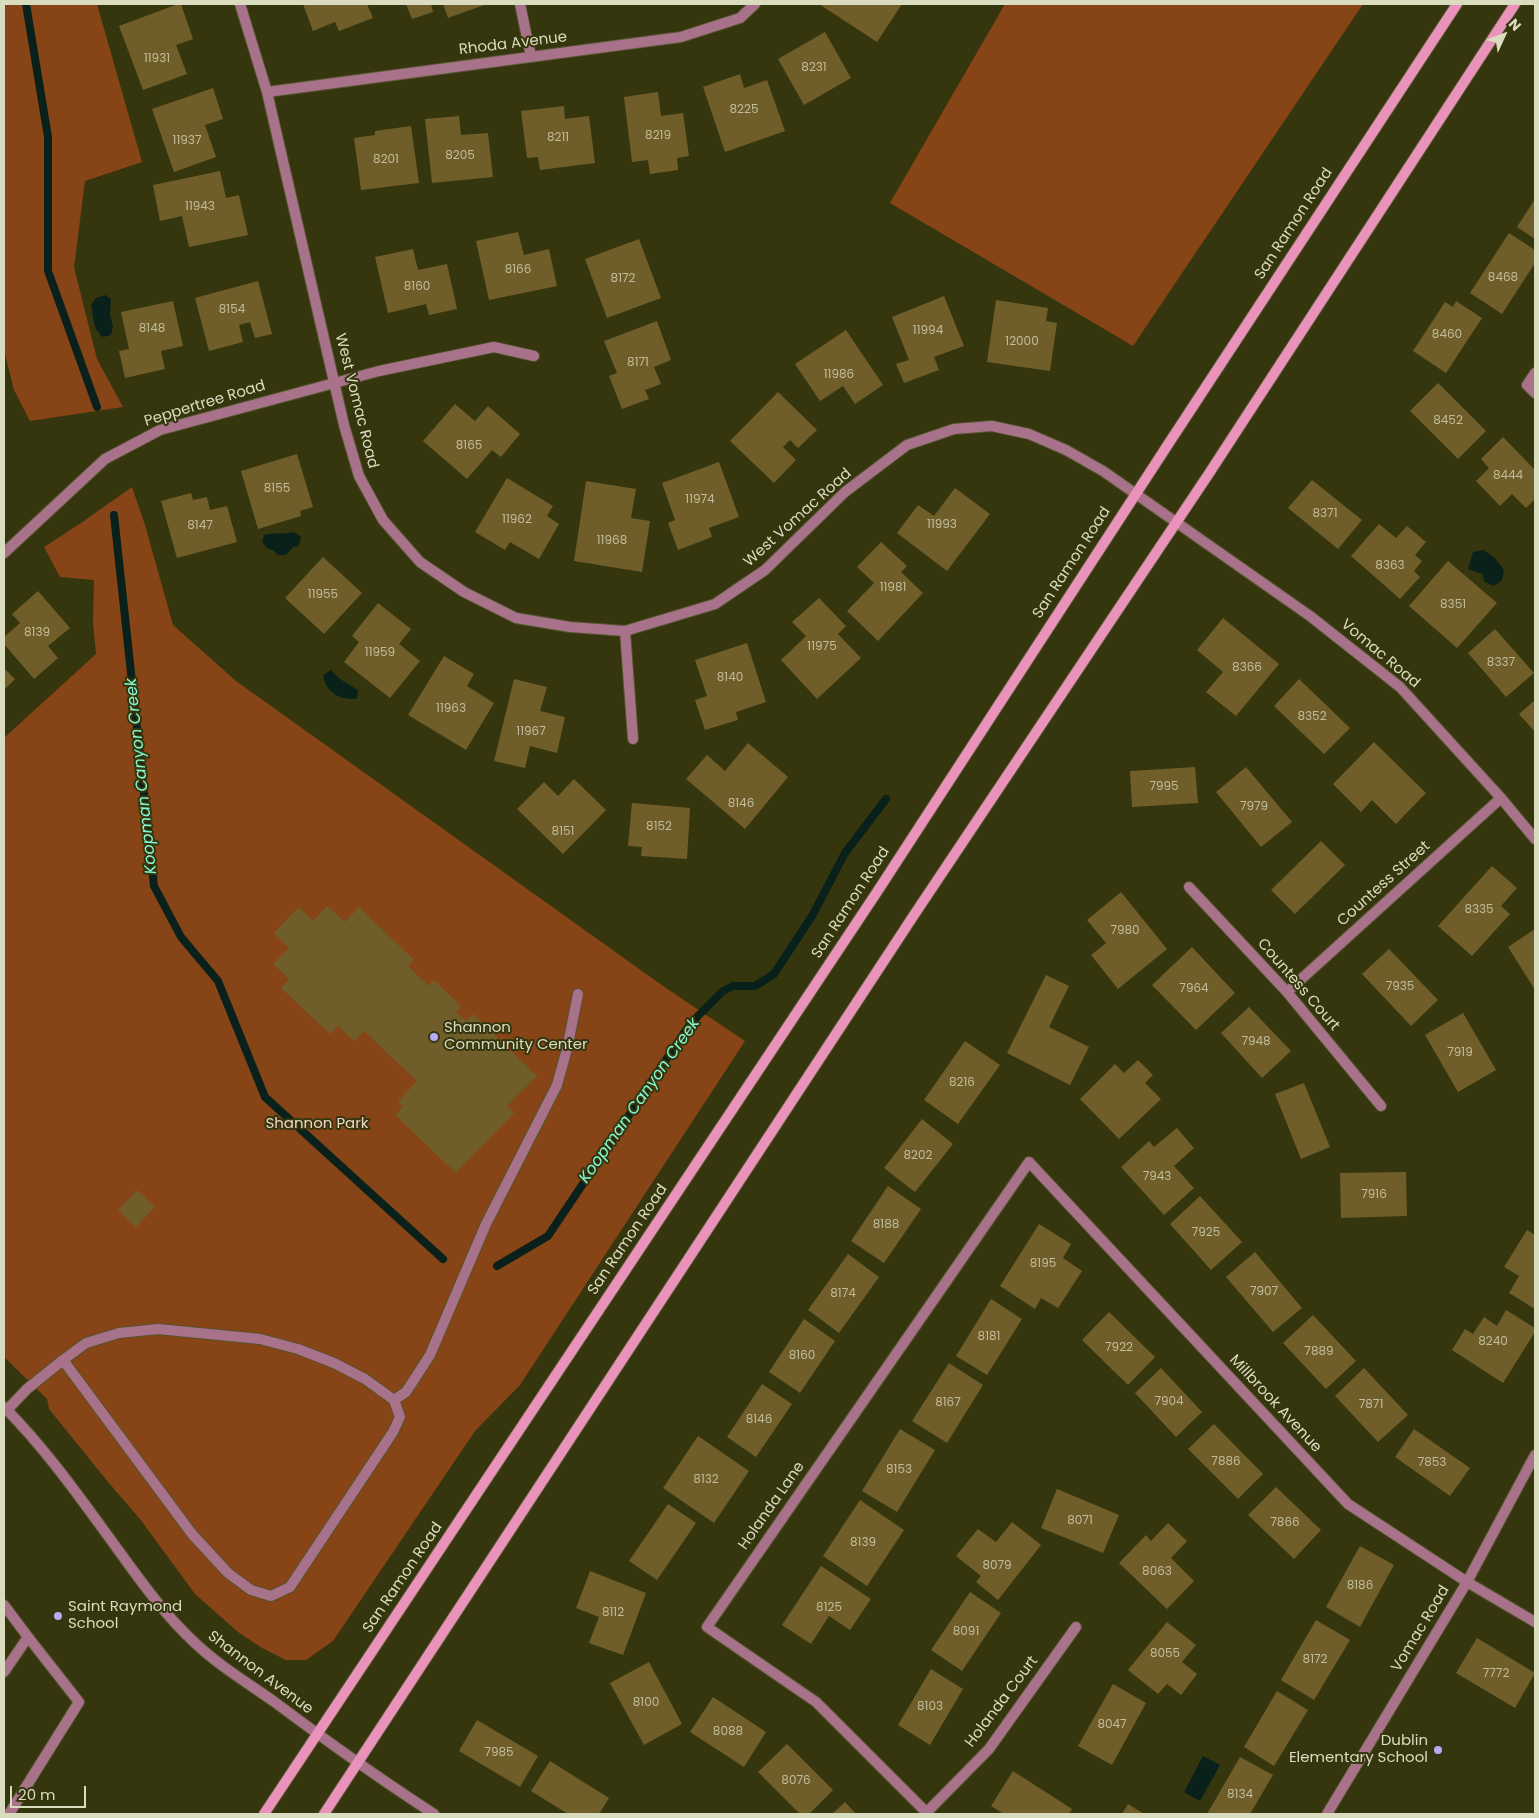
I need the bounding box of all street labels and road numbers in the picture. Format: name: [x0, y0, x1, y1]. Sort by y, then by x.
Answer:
street label: Rhoda Avenue: [458, 28, 568, 60]
street label: San Ramon Road: [1251, 165, 1337, 283]
street label: West Vomac Road: [330, 332, 382, 470]
street label: Peppertree Road: [142, 377, 268, 431]
street label: West Vomac Road: [740, 465, 856, 571]
street label: San Ramon Road: [1029, 504, 1115, 622]
street label: Vomac Road: [1337, 616, 1423, 692]
street label: Countess Street: [1334, 838, 1434, 930]
street label: San Ramon Road: [808, 844, 894, 962]
street label: Countess Court: [1253, 935, 1343, 1035]
street label: San Ramon Road: [584, 1181, 672, 1299]
street label: Millbrook Avenue: [1225, 1351, 1325, 1457]
street label: Holanda Lane: [735, 1459, 809, 1553]
street label: San Ramon Road: [359, 1519, 447, 1637]
street label: Vomac Road: [1388, 1583, 1454, 1675]
street label: Shannon Avenue: [204, 1628, 316, 1718]
street label: Holanda Court: [962, 1653, 1042, 1751]

